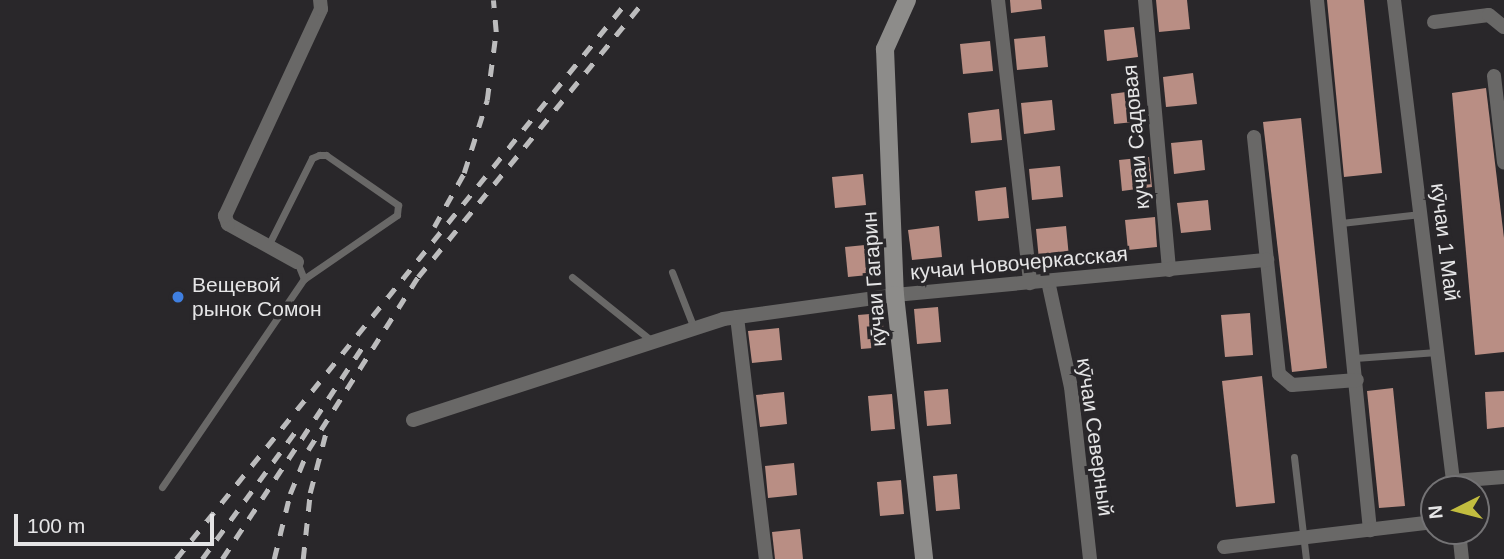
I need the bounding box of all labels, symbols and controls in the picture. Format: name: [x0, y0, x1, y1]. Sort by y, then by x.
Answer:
street label: кучаи Садовая: [1117, 64, 1155, 210]
street label: кӯчаи 1 Май: [1425, 182, 1465, 302]
street label: кӯчаи Гагарин: [857, 210, 891, 348]
street label: кучаи Новочеркасская: [909, 241, 1129, 285]
place label: Вещевой рынок Сомон: [192, 272, 322, 322]
marker: Вещевой рынок Сомон: [170, 289, 186, 305]
street label: кӯчаи Северный: [1071, 356, 1119, 518]
north arrow: [1420, 475, 1490, 545]
scale bar: [18, 500, 217, 544]
text: N: [1424, 504, 1447, 520]
text: 100 m: [27, 514, 85, 537]

